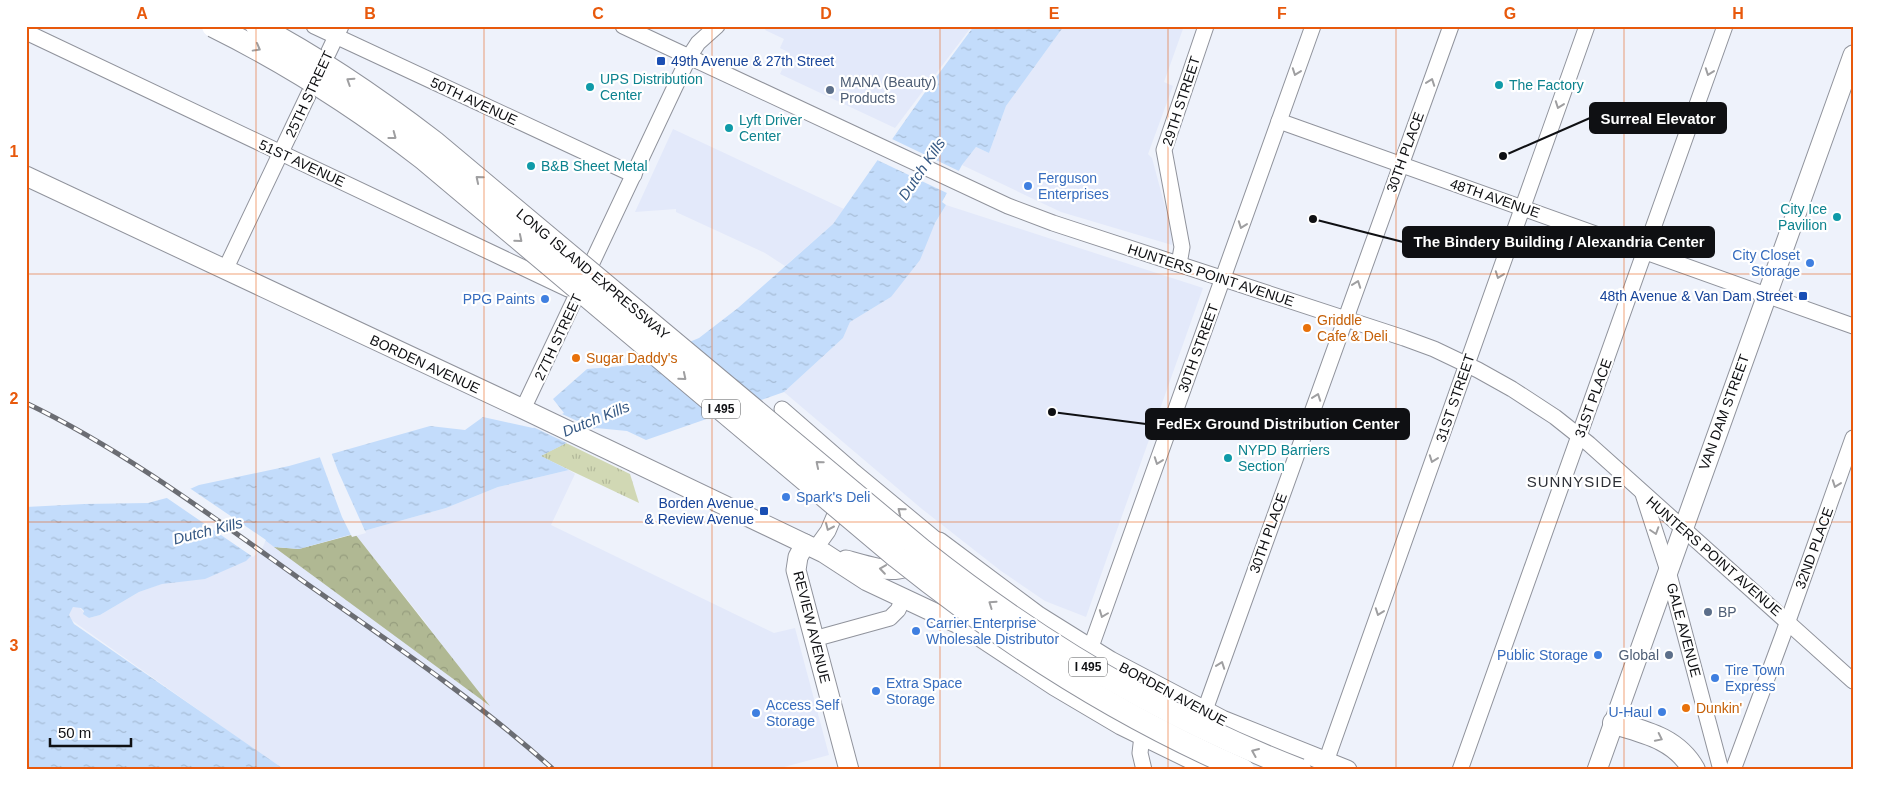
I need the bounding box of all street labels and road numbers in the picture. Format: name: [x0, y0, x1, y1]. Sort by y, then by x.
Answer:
street label: 25TH STREET: [282, 48, 336, 140]
street label: 29TH STREET: [1159, 54, 1203, 148]
street label: 50TH AVENUE: [428, 74, 520, 128]
street label: 30TH PLACE: [1383, 110, 1427, 194]
street label: 51ST AVENUE: [257, 136, 347, 190]
street label: 48TH AVENUE: [1448, 175, 1542, 221]
street label: LONG ISLAND EXPRESSWAY: [513, 205, 673, 343]
street label: HUNTERS POINT AVENUE: [1126, 241, 1296, 309]
street label: 27TH STREET: [531, 291, 585, 383]
street label: 30TH STREET: [1175, 301, 1222, 395]
street label: BORDEN AVENUE: [367, 331, 483, 397]
street label: 31ST STREET: [1432, 351, 1478, 444]
street label: VAN DAM STREET: [1696, 352, 1753, 472]
street label: 31ST PLACE: [1571, 356, 1615, 440]
road number: I 495: [702, 399, 740, 418]
street label: 30TH PLACE: [1246, 491, 1290, 575]
street label: HUNTERS POINT AVENUE: [1643, 493, 1785, 619]
street label: 32ND PLACE: [1792, 505, 1836, 591]
street label: REVIEW AVENUE: [790, 569, 834, 685]
street label: GALE AVENUE: [1664, 581, 1704, 679]
road number: I 495: [1069, 658, 1107, 676]
street label: BORDEN AVENUE: [1116, 659, 1230, 729]

